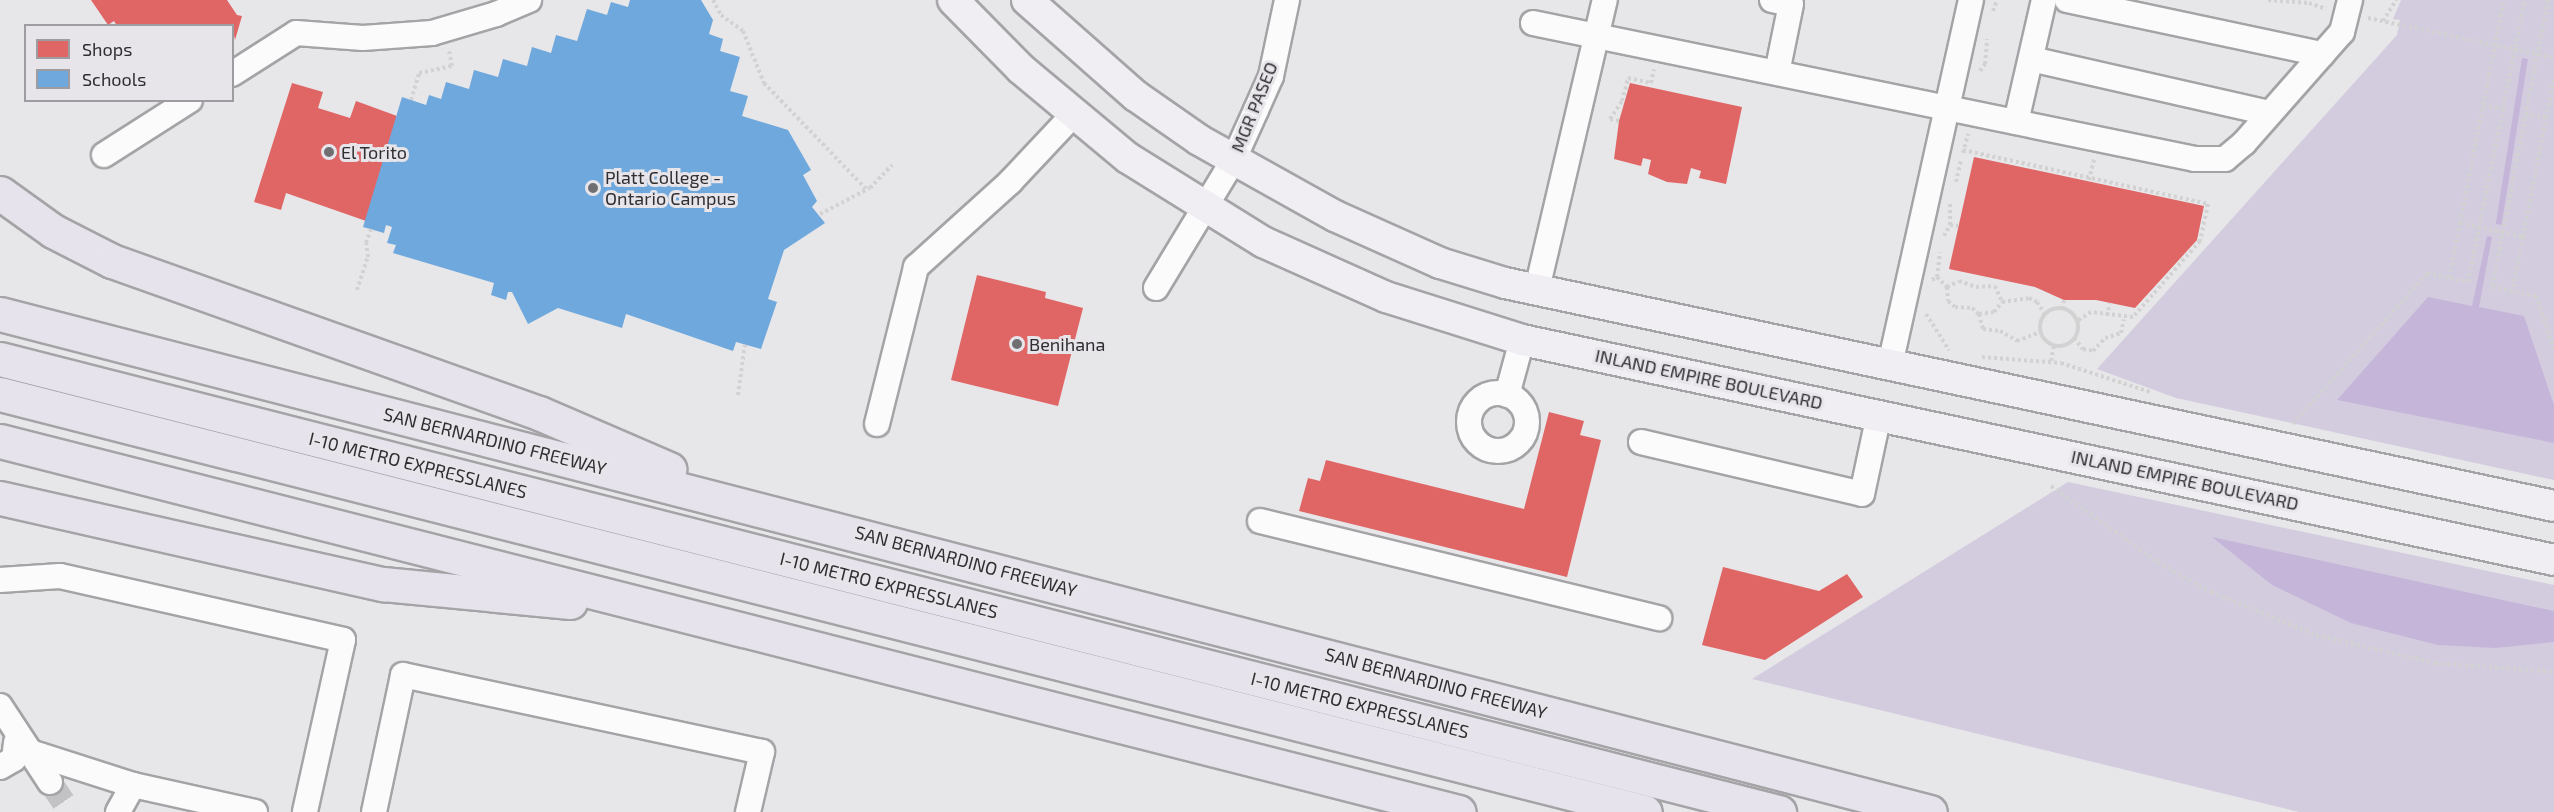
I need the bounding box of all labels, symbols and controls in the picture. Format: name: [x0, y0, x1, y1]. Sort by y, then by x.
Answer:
legend: [24, 24, 234, 102]
text: Shops: [82, 38, 132, 60]
street label: MGR PASEO: [1226, 59, 1282, 155]
text: Schools: [82, 68, 146, 90]
place label: El Torito: [341, 141, 408, 163]
marker: El Torito: [322, 145, 336, 159]
place label: Platt College - Ontario Campus: [605, 167, 736, 210]
marker: Platt College - Ontario Campus: [586, 181, 600, 195]
place label: Benihana: [1029, 333, 1105, 355]
marker: Benihana: [1010, 337, 1024, 351]
street label: INLAND EMPIRE BOULEVARD: [1593, 344, 1825, 414]
street label: SAN BERNARDINO FREEWAY: [381, 403, 609, 479]
street label: I-10 METRO EXPRESSLANES: [307, 427, 529, 503]
street label: INLAND EMPIRE BOULEVARD: [2069, 445, 2301, 515]
street label: SAN BERNARDINO FREEWAY: [853, 521, 1079, 601]
street label: I-10 METRO EXPRESSLANES: [778, 547, 1000, 623]
street label: SAN BERNARDINO FREEWAY: [1323, 643, 1549, 723]
street label: I-10 METRO EXPRESSLANES: [1249, 667, 1471, 743]

